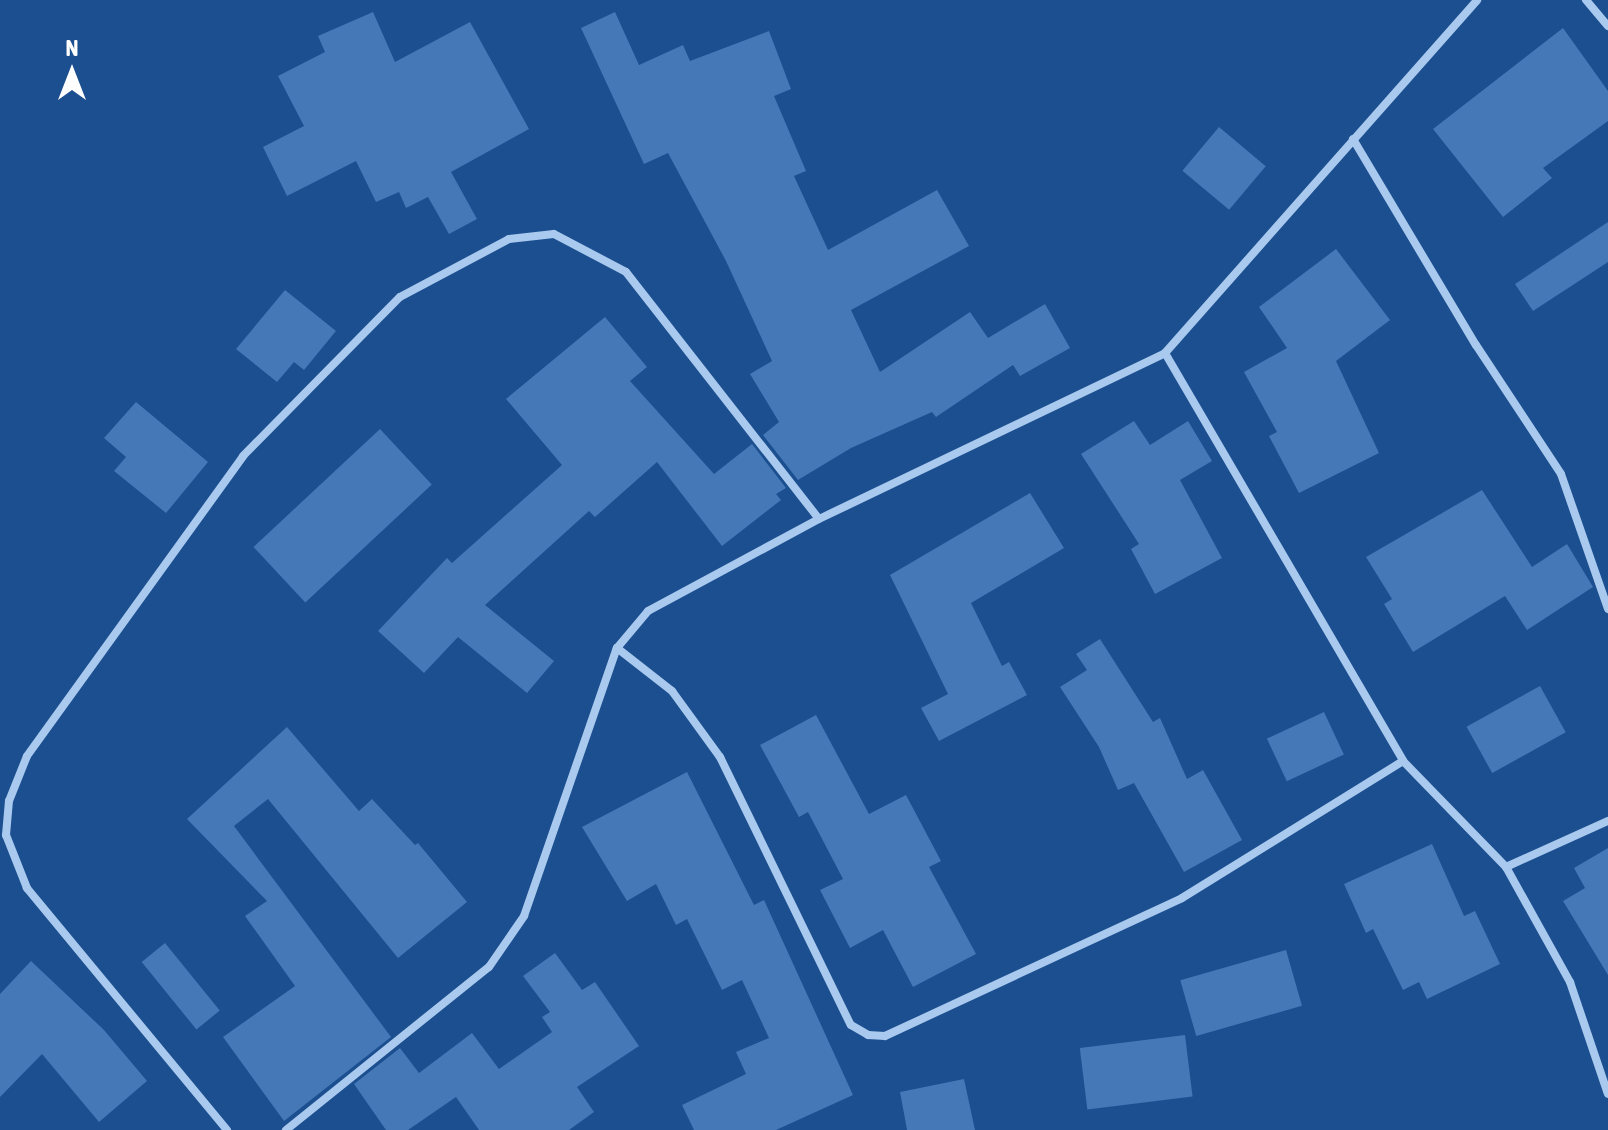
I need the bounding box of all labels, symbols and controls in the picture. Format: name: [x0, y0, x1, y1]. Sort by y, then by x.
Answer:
north arrow: [32, 32, 112, 112]
text: N: [66, 35, 78, 61]

